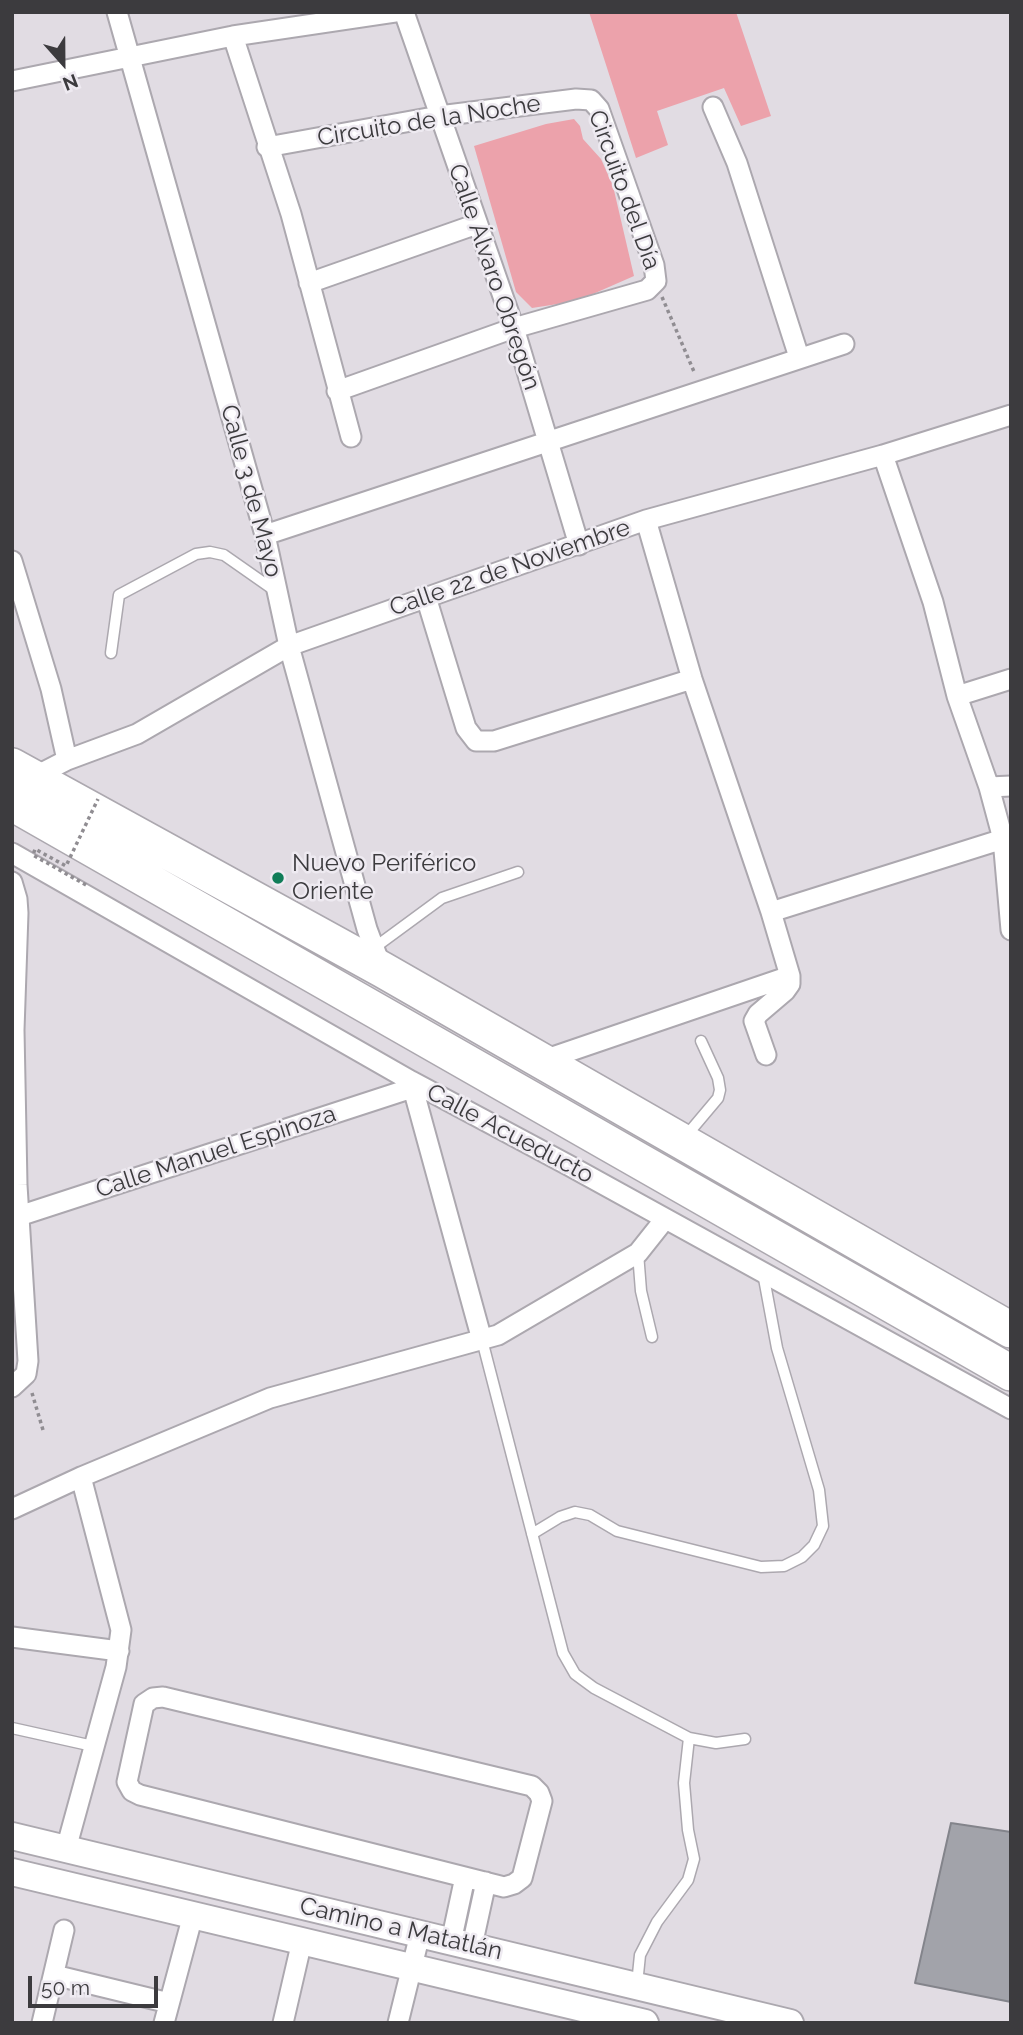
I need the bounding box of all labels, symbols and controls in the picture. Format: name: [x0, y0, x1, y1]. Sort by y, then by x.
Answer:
north arrow: [28, 28, 98, 98]
text: N: [60, 70, 81, 95]
street label: Circuito de la Noche: [315, 89, 543, 153]
street label: Circuito del Día: [582, 106, 666, 274]
street label: Calle Álvaro Obregón: [442, 160, 546, 394]
street label: Calle 3 de Mayo: [214, 402, 288, 580]
street label: Calle 22 de Noviembre: [386, 513, 634, 623]
place label: Nuevo Periférico Oriente: [292, 850, 476, 906]
marker: Nuevo Periférico Oriente: [270, 870, 286, 886]
street label: Calle Acueducto: [422, 1078, 598, 1190]
street label: Calle Manuel Espinoza: [92, 1100, 340, 1204]
street label: Camino a Matatlán: [297, 1892, 505, 1966]
scale bar: [32, 1962, 161, 2006]
text: 50 m: [41, 1975, 90, 2000]

